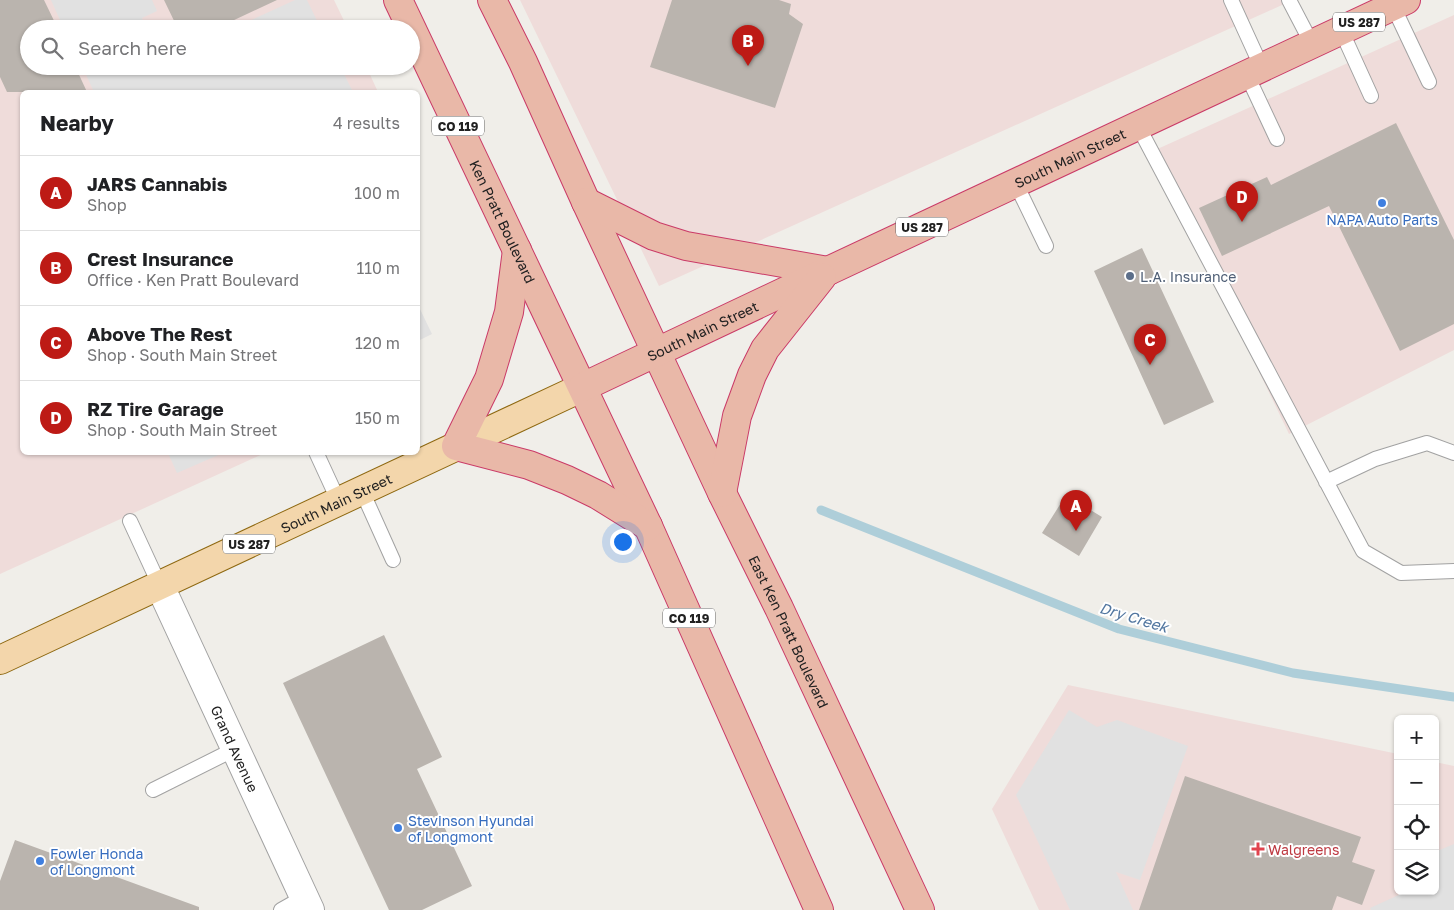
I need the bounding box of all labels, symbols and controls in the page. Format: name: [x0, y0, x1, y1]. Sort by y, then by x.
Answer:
road number: US 287: [1333, 13, 1385, 32]
search box: [20, 20, 420, 75]
pin: B: [732, 25, 764, 66]
icon: search: [38, 34, 66, 62]
text: Search here: [78, 36, 187, 59]
text: Nearby: [40, 110, 114, 136]
text: 4 results: [333, 113, 400, 133]
road number: CO 119: [432, 116, 484, 136]
street label: South Main Street: [1011, 124, 1128, 191]
street label: Ken Pratt Boulevard: [467, 157, 540, 286]
text: JARS Cannabis: [87, 172, 227, 195]
pin: D: [1226, 181, 1258, 222]
text: A: [50, 183, 62, 203]
text: 100 m: [354, 183, 400, 203]
text: Shop: [87, 195, 127, 215]
marker: NAPA Auto Parts: [1376, 197, 1388, 209]
place label: NAPA Auto Parts: [1326, 211, 1438, 228]
road number: US 287: [896, 218, 948, 236]
text: Crest Insurance: [87, 247, 233, 270]
text: B: [50, 258, 62, 278]
text: 110 m: [356, 258, 400, 278]
place label: L.A. Insurance: [1140, 268, 1236, 285]
text: Office · Ken Pratt Boulevard: [87, 270, 299, 290]
marker: L.A. Insurance: [1124, 270, 1136, 282]
street label: South Main Street: [644, 297, 761, 364]
text: Above The Rest: [87, 322, 232, 345]
pin: C: [1134, 324, 1166, 365]
text: C: [50, 333, 62, 353]
text: 120 m: [355, 333, 400, 353]
text: Shop · South Main Street: [87, 345, 277, 365]
text: RZ Tire Garage: [87, 397, 224, 420]
text: D: [50, 408, 62, 428]
text: 150 m: [355, 408, 400, 428]
text: Shop · South Main Street: [87, 420, 277, 440]
street label: South Main Street: [278, 469, 394, 536]
pin: A: [1060, 490, 1092, 531]
your location: [610, 529, 636, 555]
road number: US 287: [223, 534, 275, 554]
street label: East Ken Pratt Boulevard: [746, 552, 833, 711]
water label: Dry Creek: [1097, 598, 1172, 637]
road number: CO 119: [663, 608, 715, 628]
street label: Grand Avenue: [208, 703, 263, 794]
map controls: [1394, 715, 1439, 895]
button: +: [1394, 715, 1439, 760]
button: −: [1394, 760, 1439, 805]
button: locate: [1394, 805, 1439, 850]
place label: Stevinson Hyundai of Longmont: [408, 812, 534, 845]
marker: Stevinson Hyundai of Longmont: [392, 822, 404, 834]
place label: Walgreens: [1268, 841, 1339, 858]
marker: Walgreens: [1252, 843, 1264, 855]
place label: Fowler Honda of Longmont: [50, 845, 143, 878]
button: layers: [1394, 850, 1439, 895]
marker: Fowler Honda of Longmont: [34, 855, 46, 867]

